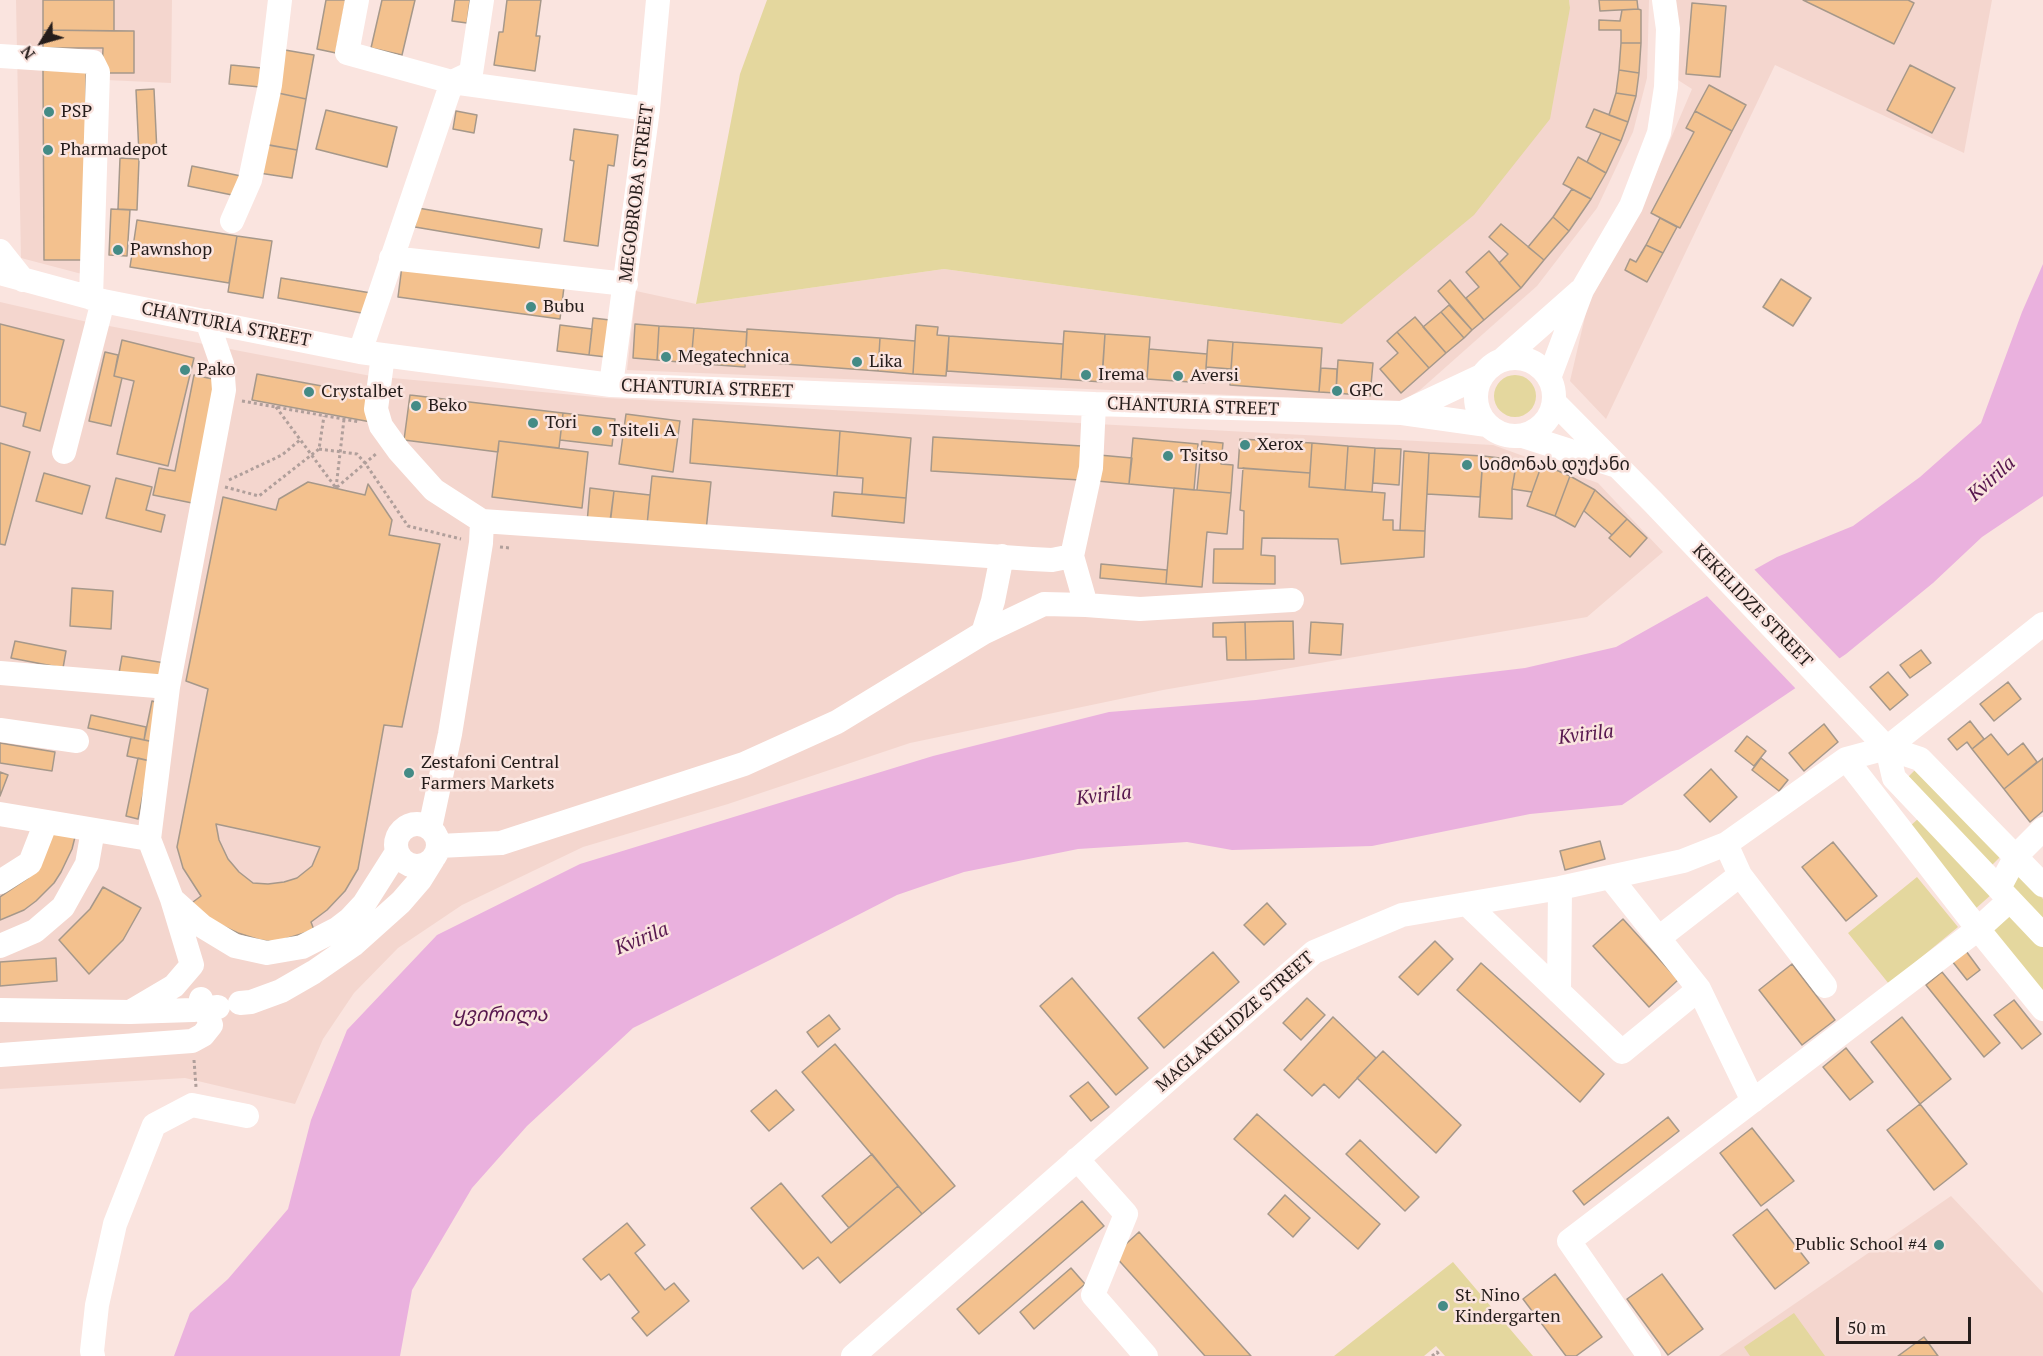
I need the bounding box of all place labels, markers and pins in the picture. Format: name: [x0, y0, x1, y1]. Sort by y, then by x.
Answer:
place label: PSP: [61, 101, 92, 123]
marker: PSP: [42, 105, 56, 119]
place label: Pharmadepot: [60, 139, 168, 161]
marker: Pharmadepot: [41, 143, 55, 157]
place label: Pawnshop: [130, 239, 212, 261]
marker: Pawnshop: [111, 243, 125, 257]
place label: Bubu: [543, 296, 585, 318]
marker: Bubu: [524, 300, 538, 314]
place label: Megatechnica: [678, 346, 789, 368]
marker: Megatechnica: [659, 350, 673, 364]
place label: Lika: [869, 351, 903, 373]
marker: Lika: [850, 355, 864, 369]
place label: Pako: [197, 359, 236, 381]
marker: Pako: [178, 363, 192, 377]
place label: Irema: [1098, 364, 1145, 386]
place label: Aversi: [1190, 365, 1239, 387]
marker: Irema: [1079, 368, 1093, 382]
marker: Aversi: [1171, 369, 1185, 383]
place label: GPC: [1349, 380, 1383, 402]
place label: Crystalbet: [321, 381, 403, 403]
marker: GPC: [1330, 384, 1344, 398]
marker: Crystalbet: [302, 385, 316, 399]
place label: Beko: [428, 395, 467, 417]
marker: Beko: [409, 399, 423, 413]
place label: Tori: [545, 412, 577, 434]
marker: Tori: [526, 416, 540, 430]
place label: Tsiteli A: [609, 420, 676, 442]
marker: Tsiteli A: [590, 424, 604, 438]
place label: Xerox: [1257, 434, 1303, 456]
marker: Xerox: [1238, 438, 1252, 452]
place label: Tsitso: [1180, 445, 1228, 467]
marker: Tsitso: [1161, 449, 1175, 463]
place label: სიმონას დუქანი: [1479, 454, 1630, 476]
marker: სიმონას დუქანი: [1460, 458, 1474, 472]
place label: Zestafoni Central Farmers Markets: [421, 752, 559, 795]
marker: Zestafoni Central Farmers Markets: [402, 766, 416, 780]
place label: Public School #4: [1795, 1234, 1927, 1256]
marker: Public School #4: [1932, 1238, 1946, 1252]
place label: St. Nino Kindergarten: [1455, 1285, 1561, 1328]
marker: St. Nino Kindergarten: [1436, 1299, 1450, 1313]

